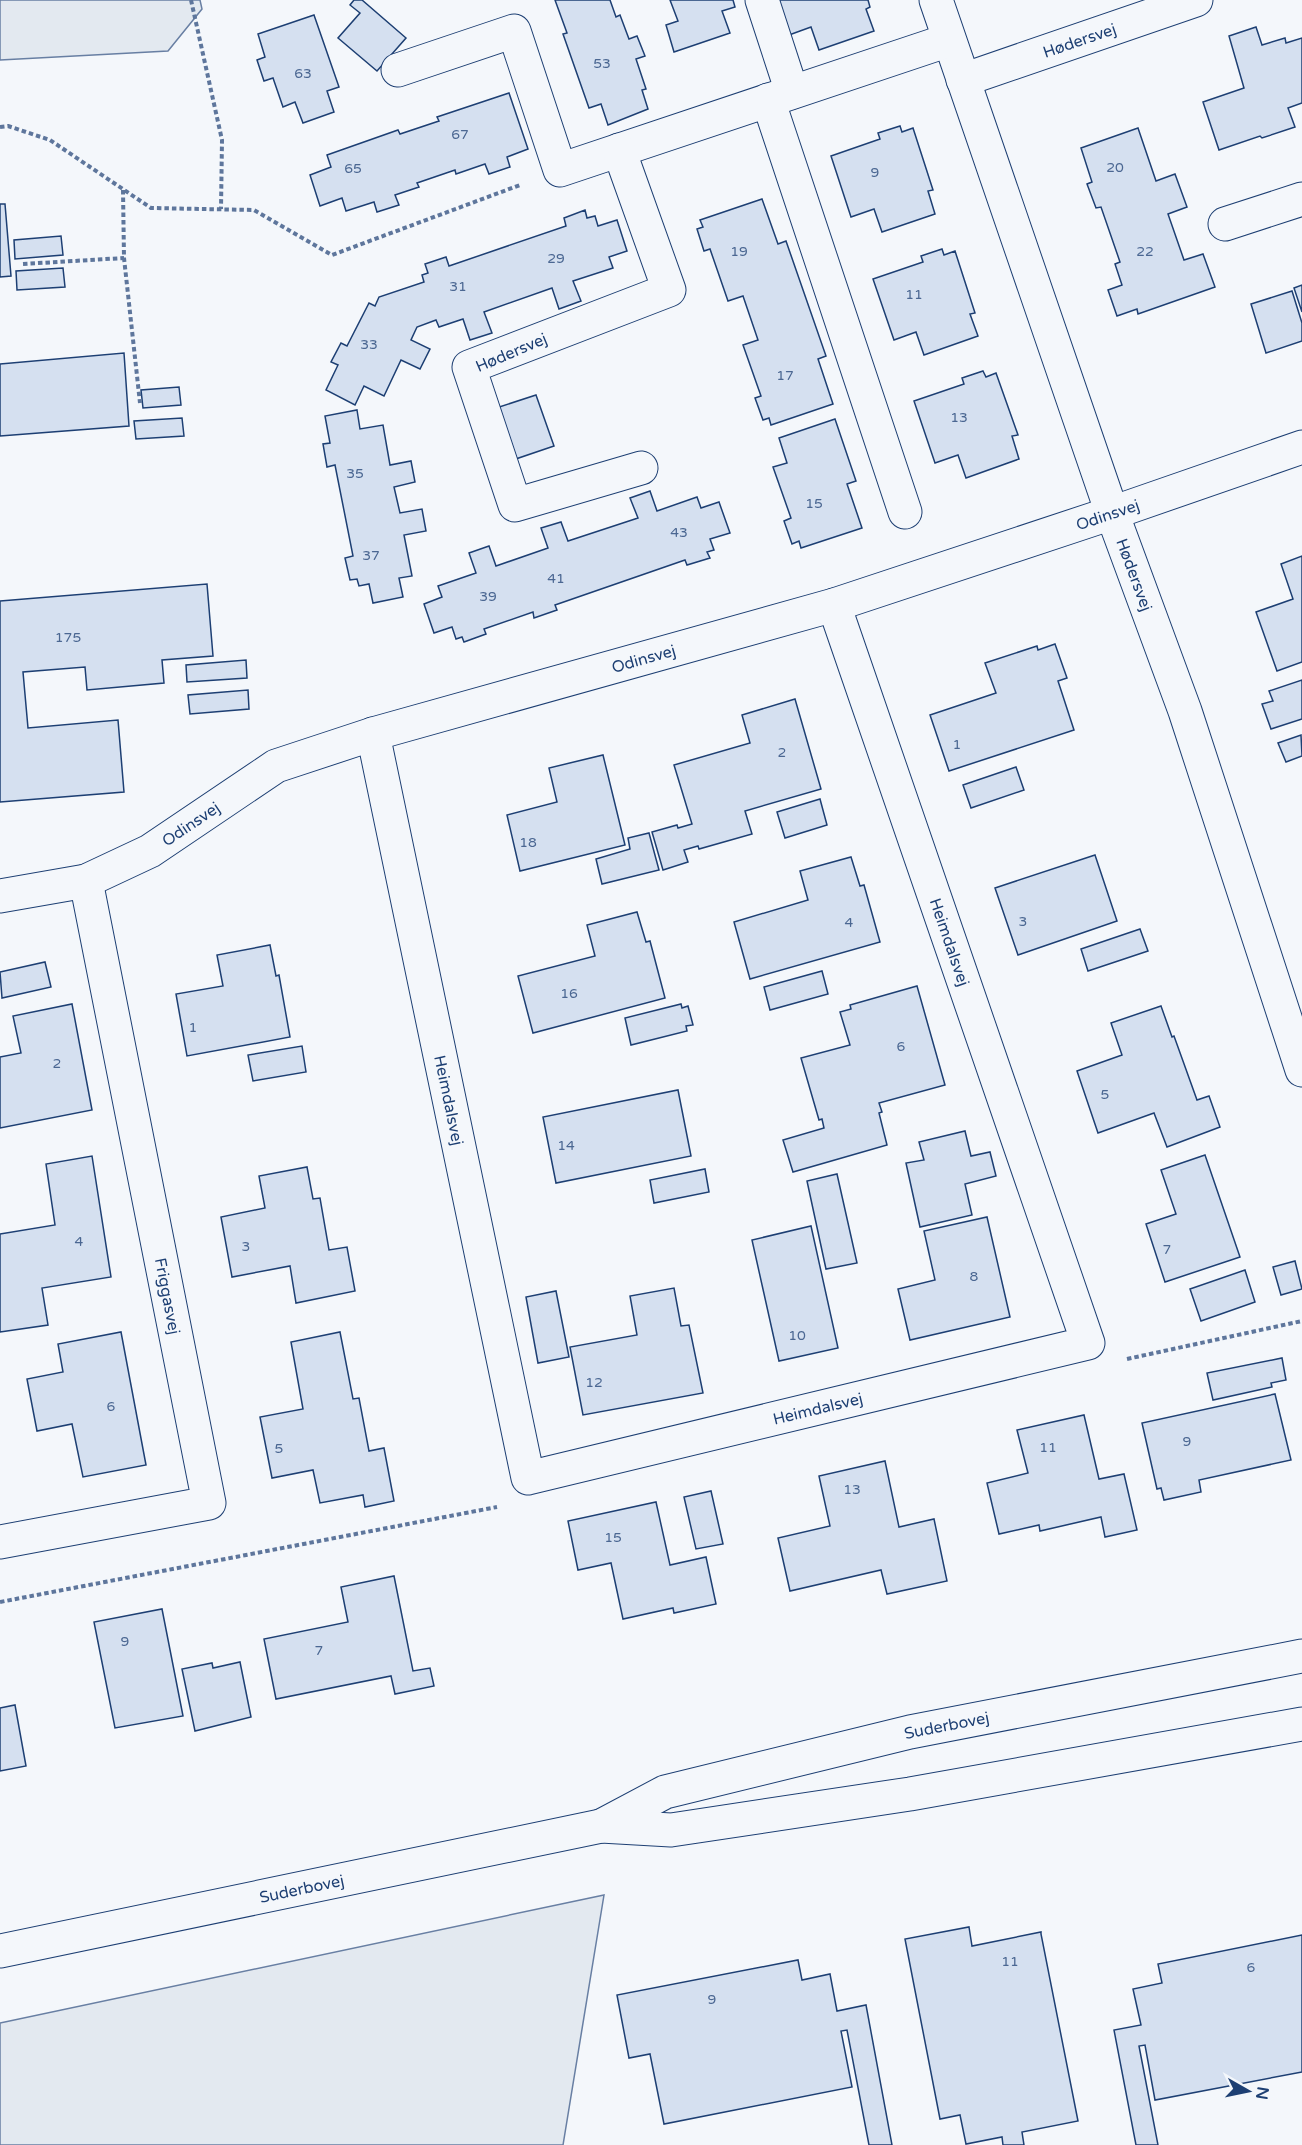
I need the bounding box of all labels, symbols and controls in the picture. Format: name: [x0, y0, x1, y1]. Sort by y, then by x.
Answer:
street label: Hødersvej: [1040, 19, 1119, 63]
house number: 53: [593, 55, 611, 72]
house number: 63: [294, 65, 312, 82]
house number: 67: [451, 126, 469, 143]
house number: 20: [1106, 159, 1124, 176]
house number: 65: [344, 160, 362, 177]
house number: 9: [871, 164, 879, 181]
house number: 19: [730, 243, 748, 260]
house number: 22: [1136, 243, 1154, 260]
house number: 29: [547, 250, 565, 267]
house number: 31: [449, 278, 467, 295]
house number: 11: [905, 286, 923, 303]
street label: Hødersvej: [473, 329, 550, 377]
house number: 33: [360, 336, 378, 353]
house number: 17: [776, 367, 794, 384]
house number: 13: [950, 409, 968, 426]
house number: 35: [346, 465, 364, 482]
house number: 15: [805, 495, 823, 512]
street label: Odinsvej: [1074, 495, 1142, 535]
house number: 43: [670, 524, 688, 541]
street label: Hødersvej: [1111, 536, 1156, 614]
house number: 37: [362, 547, 380, 564]
house number: 41: [547, 570, 565, 587]
house number: 39: [479, 588, 497, 605]
house number: 175: [55, 629, 81, 646]
street label: Odinsvej: [609, 641, 678, 678]
house number: 1: [953, 736, 961, 753]
house number: 2: [778, 744, 786, 761]
street label: Odinsvej: [158, 798, 224, 851]
house number: 18: [519, 834, 537, 851]
street label: Heimdalsvej: [925, 896, 973, 989]
house number: 3: [1019, 913, 1027, 930]
house number: 4: [845, 914, 854, 931]
house number: 16: [560, 985, 578, 1002]
house number: 1: [189, 1019, 197, 1036]
house number: 6: [897, 1038, 906, 1055]
street label: Heimdalsvej: [429, 1053, 467, 1147]
house number: 2: [53, 1055, 61, 1072]
house number: 5: [1101, 1086, 1109, 1103]
house number: 14: [557, 1137, 575, 1154]
house number: 4: [75, 1233, 84, 1250]
house number: 3: [242, 1238, 250, 1255]
house number: 7: [1163, 1241, 1171, 1258]
street label: Friggasvej: [150, 1256, 184, 1336]
house number: 8: [970, 1268, 979, 1285]
house number: 10: [788, 1327, 806, 1344]
house number: 12: [585, 1374, 603, 1391]
street label: Heimdalsvej: [771, 1389, 865, 1430]
house number: 6: [107, 1398, 116, 1415]
house number: 9: [1183, 1433, 1191, 1450]
house number: 11: [1039, 1439, 1057, 1456]
house number: 5: [275, 1440, 283, 1457]
house number: 13: [843, 1481, 861, 1498]
house number: 15: [604, 1529, 622, 1546]
house number: 9: [121, 1633, 129, 1650]
house number: 7: [315, 1642, 323, 1659]
street label: Suderbovej: [902, 1708, 991, 1744]
street label: Suderbovej: [258, 1871, 346, 1908]
house number: 11: [1001, 1953, 1019, 1970]
house number: 6: [1247, 1959, 1256, 1976]
house number: 9: [708, 1991, 716, 2008]
north arrow: [1218, 2061, 1278, 2121]
text: N: [1251, 2085, 1273, 2101]

